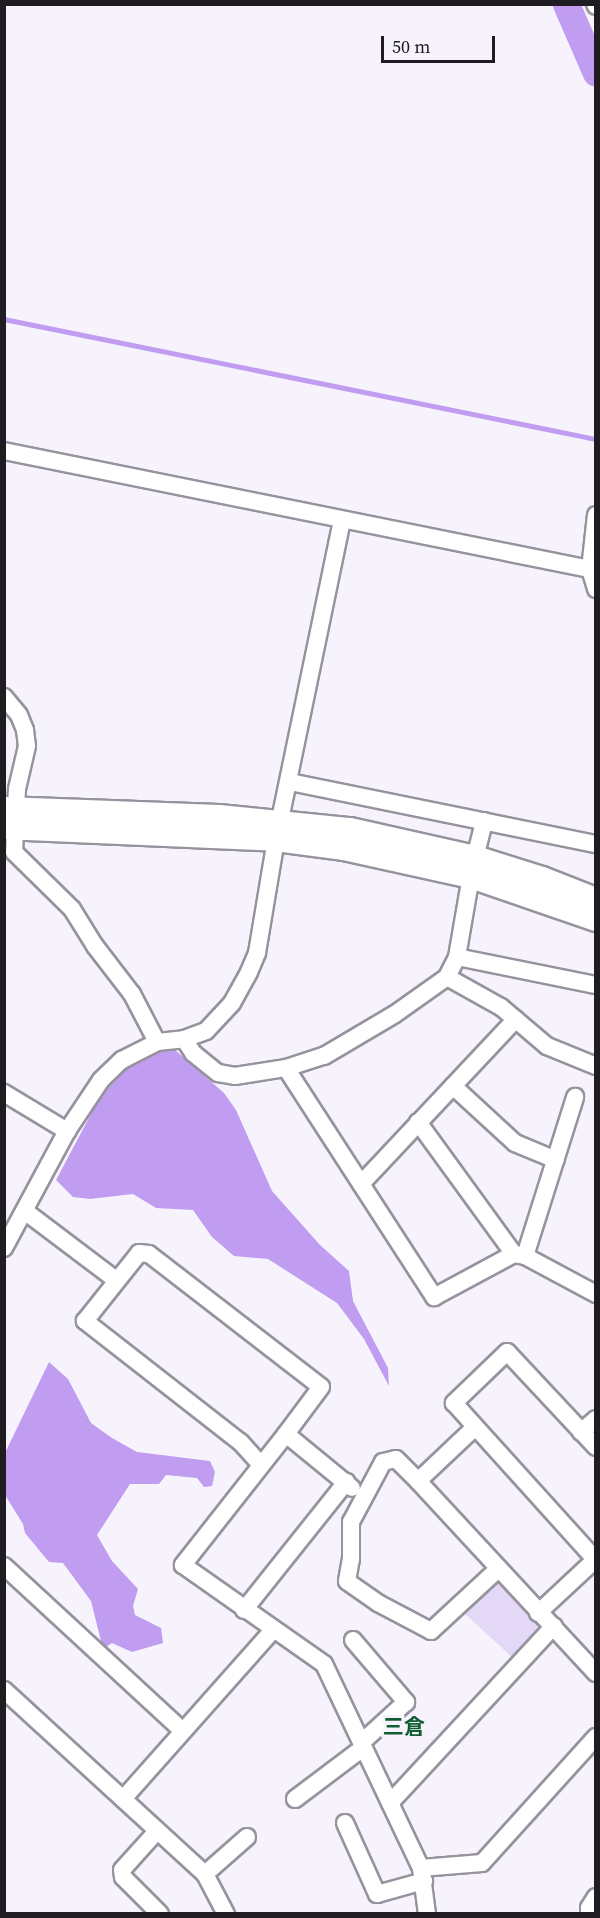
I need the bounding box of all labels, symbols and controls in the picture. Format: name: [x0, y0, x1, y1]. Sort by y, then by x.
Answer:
scale bar: [384, 24, 498, 62]
text: 50 m: [392, 34, 430, 59]
district label: 三倉: [383, 1714, 425, 1740]

